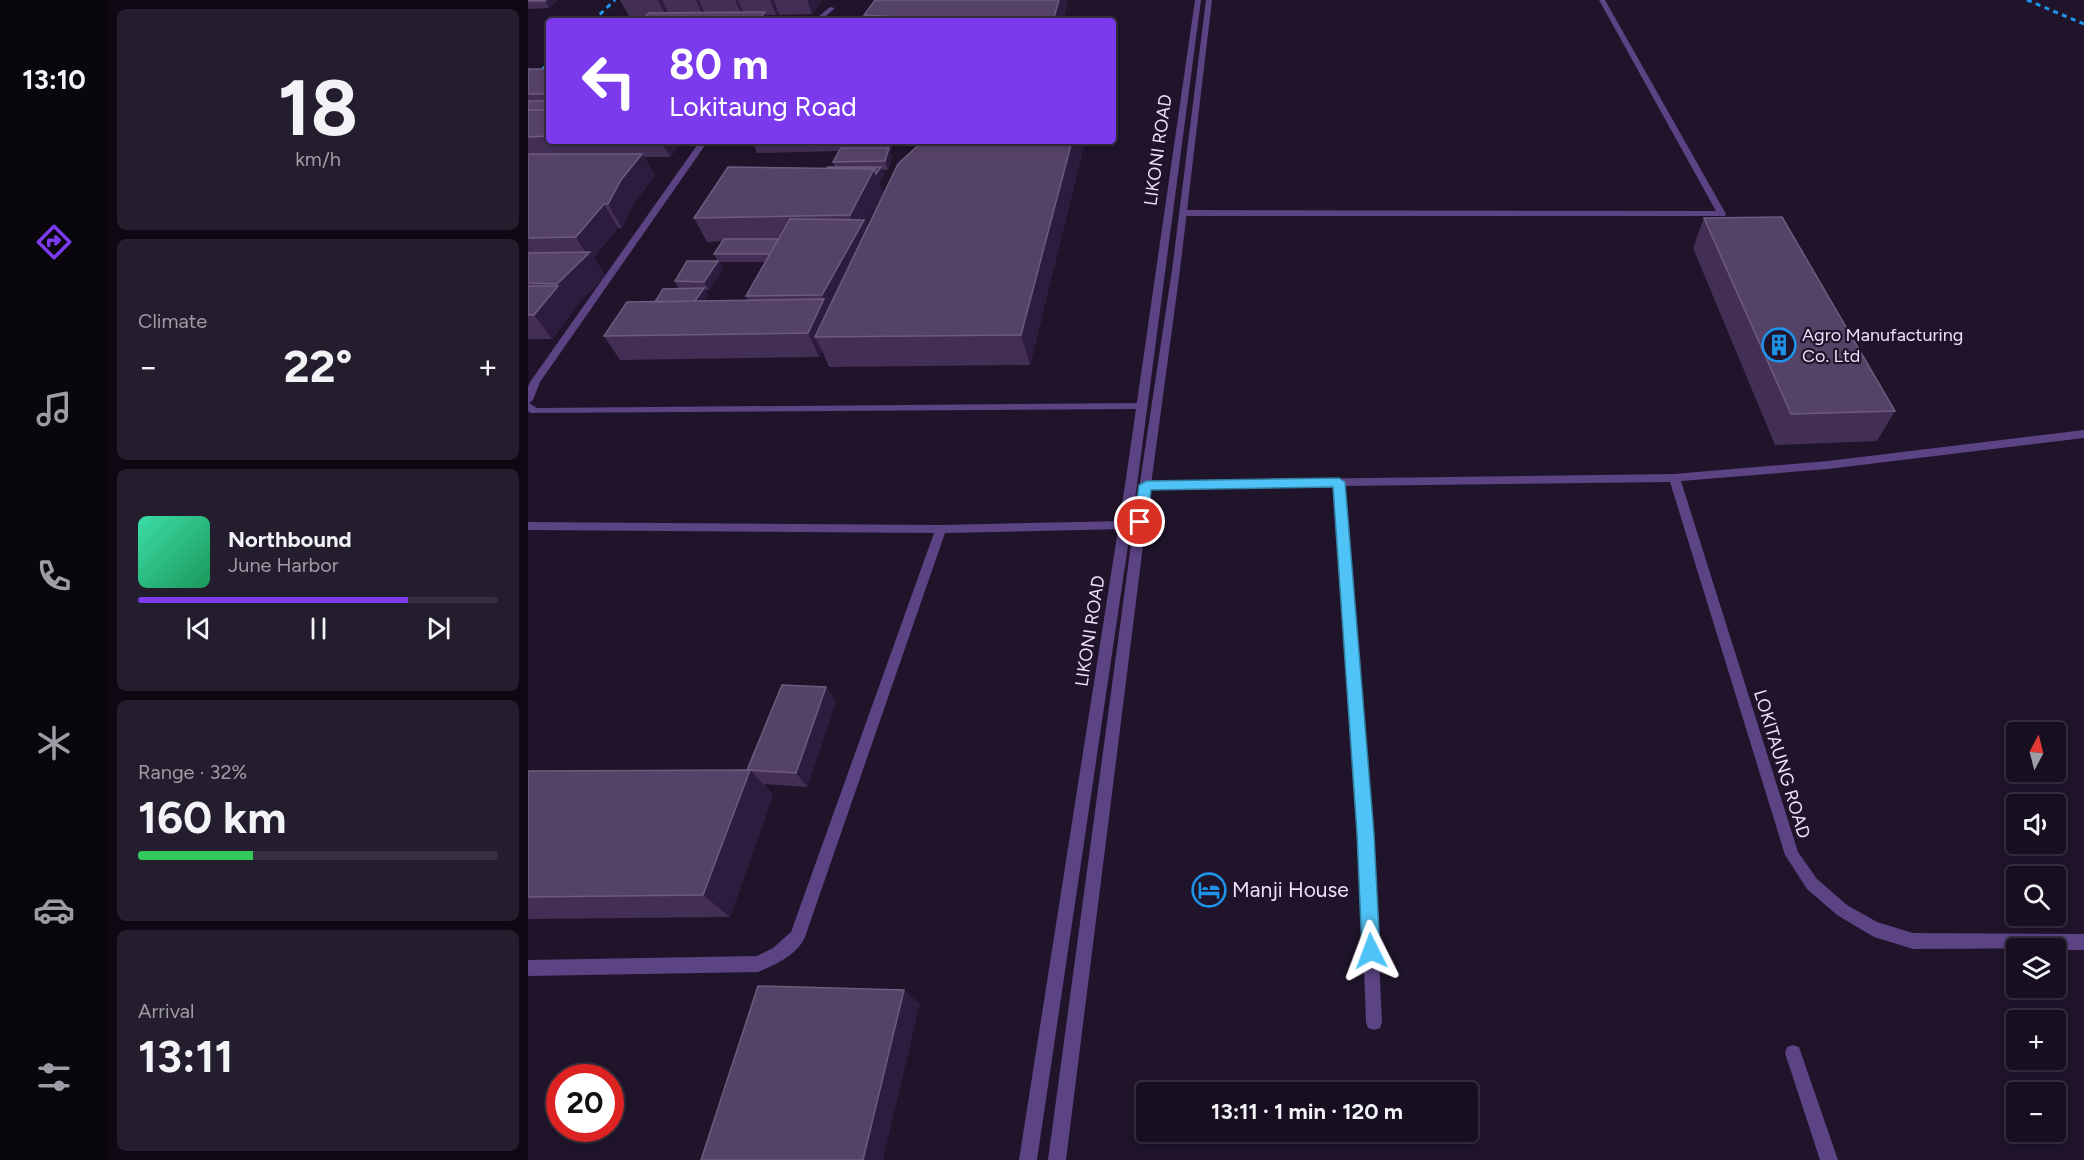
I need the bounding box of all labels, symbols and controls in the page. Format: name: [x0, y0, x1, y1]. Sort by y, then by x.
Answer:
text: 80 m: [669, 39, 769, 90]
icon: left: [570, 42, 648, 120]
text: 18: [278, 61, 358, 155]
text: 13:10: [22, 63, 86, 96]
text: Lokitaung Road: [669, 90, 857, 123]
street label: LIKONI ROAD: [1139, 93, 1177, 207]
text: km/h: [295, 147, 341, 171]
icon: directions: [33, 221, 75, 263]
text: Climate: [138, 309, 207, 333]
place label: Agro Manufacturing Co. Ltd: [1802, 324, 1963, 367]
building icon: Agro Manufacturing Co. Ltd: [1761, 327, 1797, 363]
text: 22°: [283, 339, 353, 393]
text: −: [138, 347, 159, 386]
text: +: [477, 347, 498, 386]
icon: music: [33, 388, 75, 430]
pin: [1114, 496, 1165, 547]
icon: arrive: [1123, 505, 1156, 538]
text: Northbound: [228, 526, 352, 553]
text: June Harbor: [228, 553, 339, 577]
icon: phone: [33, 555, 75, 597]
street label: LIKONI ROAD: [1070, 574, 1110, 688]
icon: previous: [182, 612, 215, 645]
icon: pause: [302, 612, 335, 645]
icon: next: [422, 612, 455, 645]
street label: LOKITAUNG ROAD: [1749, 687, 1815, 841]
icon: climate: [33, 722, 75, 764]
north arrow: [2006, 722, 2066, 782]
map controls: [2006, 722, 2066, 1142]
text: Range · 32%: [138, 760, 247, 784]
text: 160 km: [138, 790, 286, 844]
button: sound: [2006, 794, 2066, 854]
button: search: [2006, 866, 2066, 926]
hotel icon: Manji House: [1191, 872, 1227, 908]
place label: Manji House: [1232, 877, 1349, 902]
icon: car: [33, 889, 75, 931]
position arrow: [1339, 919, 1403, 983]
button: layers: [2006, 938, 2066, 998]
text: Arrival: [138, 999, 194, 1023]
button: +: [2006, 1010, 2066, 1070]
text: 13:11: [138, 1029, 234, 1083]
icon: filters: [33, 1056, 75, 1098]
speed limit sign: 20: [546, 1064, 624, 1142]
button: −: [2006, 1082, 2066, 1142]
text: 13:11 · 1 min · 120 m: [1211, 1098, 1403, 1125]

